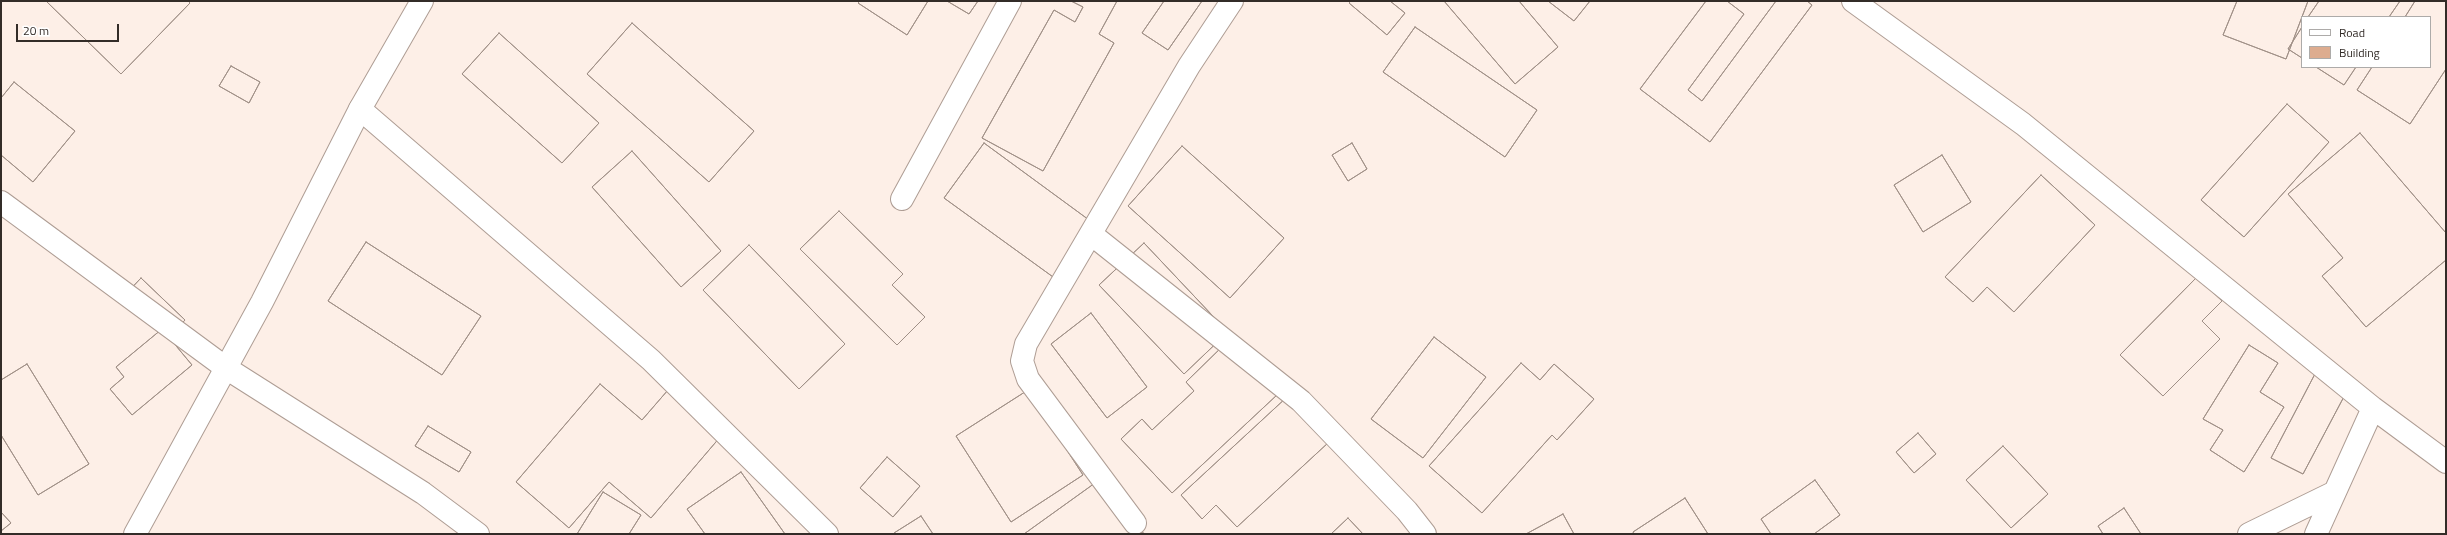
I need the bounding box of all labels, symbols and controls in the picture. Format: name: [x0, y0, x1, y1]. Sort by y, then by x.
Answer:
scale bar: [18, 16, 121, 42]
legend: [2301, 16, 2431, 68]
text: 20 m: [23, 21, 49, 40]
text: Road: [2339, 23, 2365, 42]
text: Building: [2339, 43, 2380, 62]

